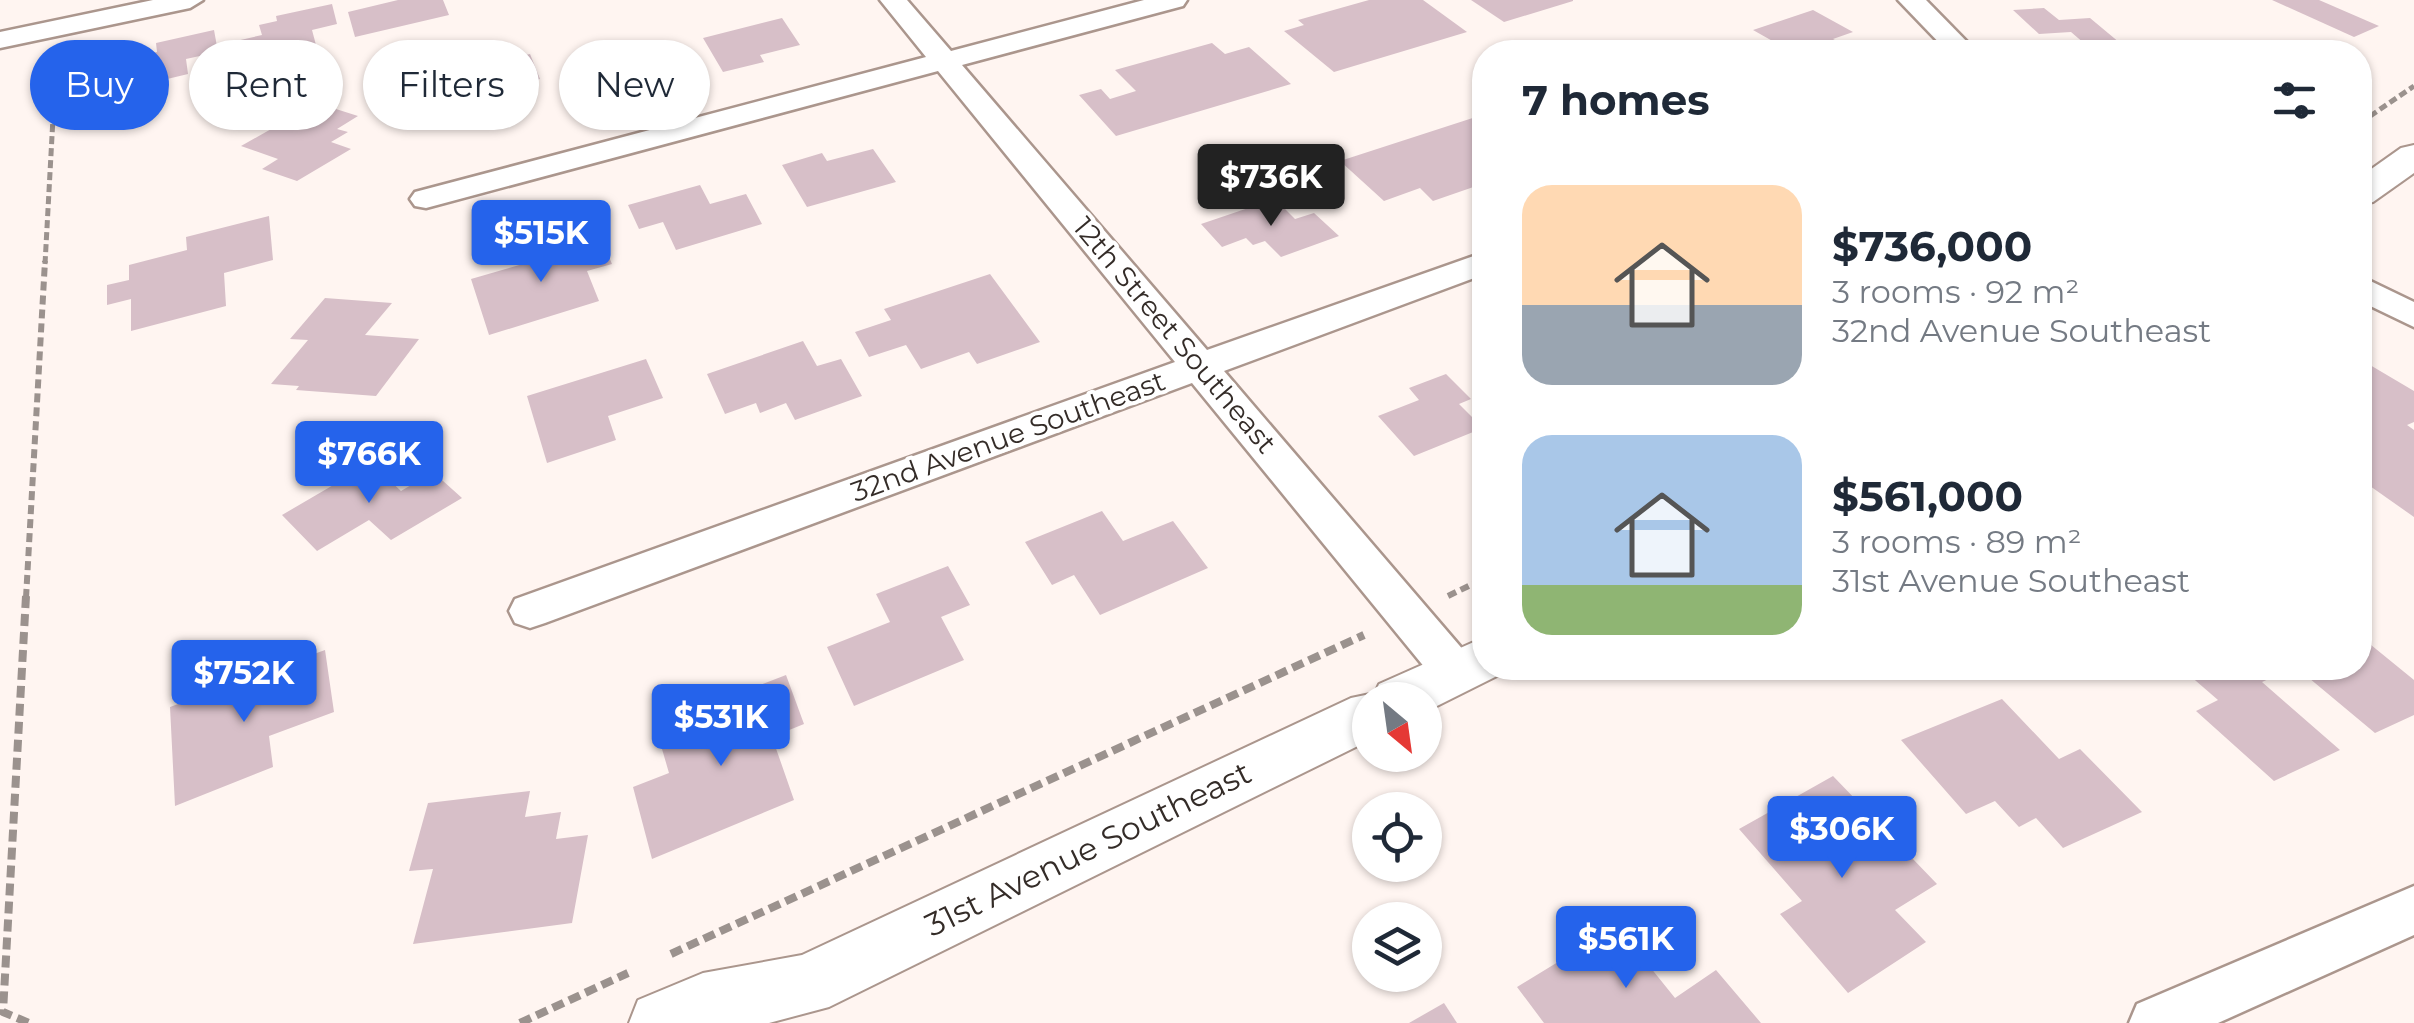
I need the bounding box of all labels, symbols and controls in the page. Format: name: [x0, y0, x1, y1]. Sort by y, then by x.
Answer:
chip: Buy: [30, 40, 169, 130]
chip: Rent: [189, 40, 343, 130]
chip: Filters: [363, 40, 539, 130]
chip: New: [559, 40, 710, 130]
icon: filters: [2267, 73, 2322, 128]
text: 7 homes: [1522, 74, 1710, 126]
pin: $736K: [1201, 144, 1341, 229]
text: $736K: [1220, 157, 1322, 196]
pin: $515K: [471, 200, 611, 285]
street label: 12th Street Southeast: [1066, 210, 1284, 460]
text: $515K: [494, 213, 588, 252]
text: $736,000: [1832, 220, 2032, 272]
icon: home: [1602, 225, 1722, 345]
text: 3 rooms · 92 m²: [1832, 272, 2079, 311]
text: 32nd Avenue Southeast: [1832, 311, 2211, 350]
street label: 32nd Avenue Southeast: [846, 363, 1170, 509]
pin: $766K: [299, 421, 439, 506]
text: $766K: [317, 434, 421, 473]
text: $561,000: [1832, 470, 2023, 522]
icon: home: [1602, 475, 1722, 595]
text: 3 rooms · 89 m²: [1832, 522, 2081, 561]
text: 31st Avenue Southeast: [1832, 561, 2190, 600]
pin: $752K: [174, 640, 314, 725]
text: $752K: [194, 653, 294, 692]
north arrow: [1352, 682, 1442, 772]
map controls: [1352, 682, 1442, 992]
pin: $531K: [651, 684, 791, 769]
text: $531K: [674, 697, 768, 736]
street label: 31st Avenue Southeast: [918, 753, 1257, 945]
button: locate: [1352, 792, 1442, 882]
pin: $306K: [1772, 796, 1912, 881]
text: $306K: [1789, 809, 1895, 848]
button: layers: [1352, 902, 1442, 992]
pin: $561K: [1556, 906, 1696, 991]
text: $561K: [1578, 919, 1674, 958]

